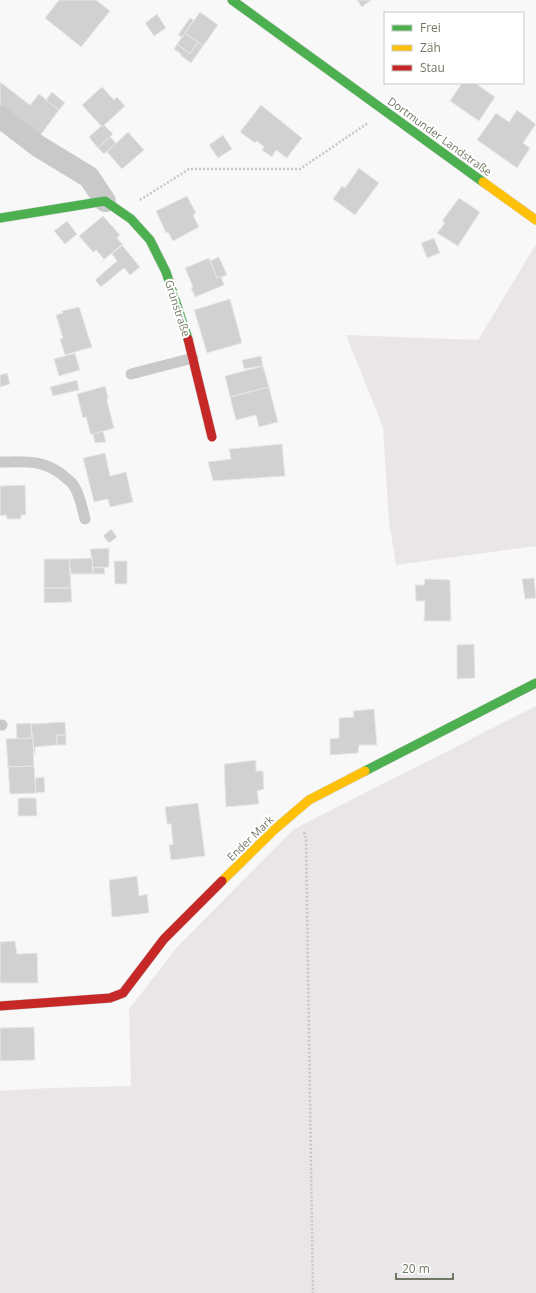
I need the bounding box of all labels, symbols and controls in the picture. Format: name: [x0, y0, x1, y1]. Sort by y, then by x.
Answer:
legend: [384, 12, 524, 84]
text: Frei: [420, 19, 441, 36]
text: Zäh: [420, 39, 441, 56]
text: Stau: [420, 59, 445, 76]
street label: Dortmunder Landstraße: [385, 93, 495, 179]
street label: Grünstraße: [162, 278, 194, 338]
street label: Ender Mark: [223, 812, 277, 864]
scale bar: [396, 1255, 453, 1281]
text: 20 m: [402, 1260, 430, 1277]

